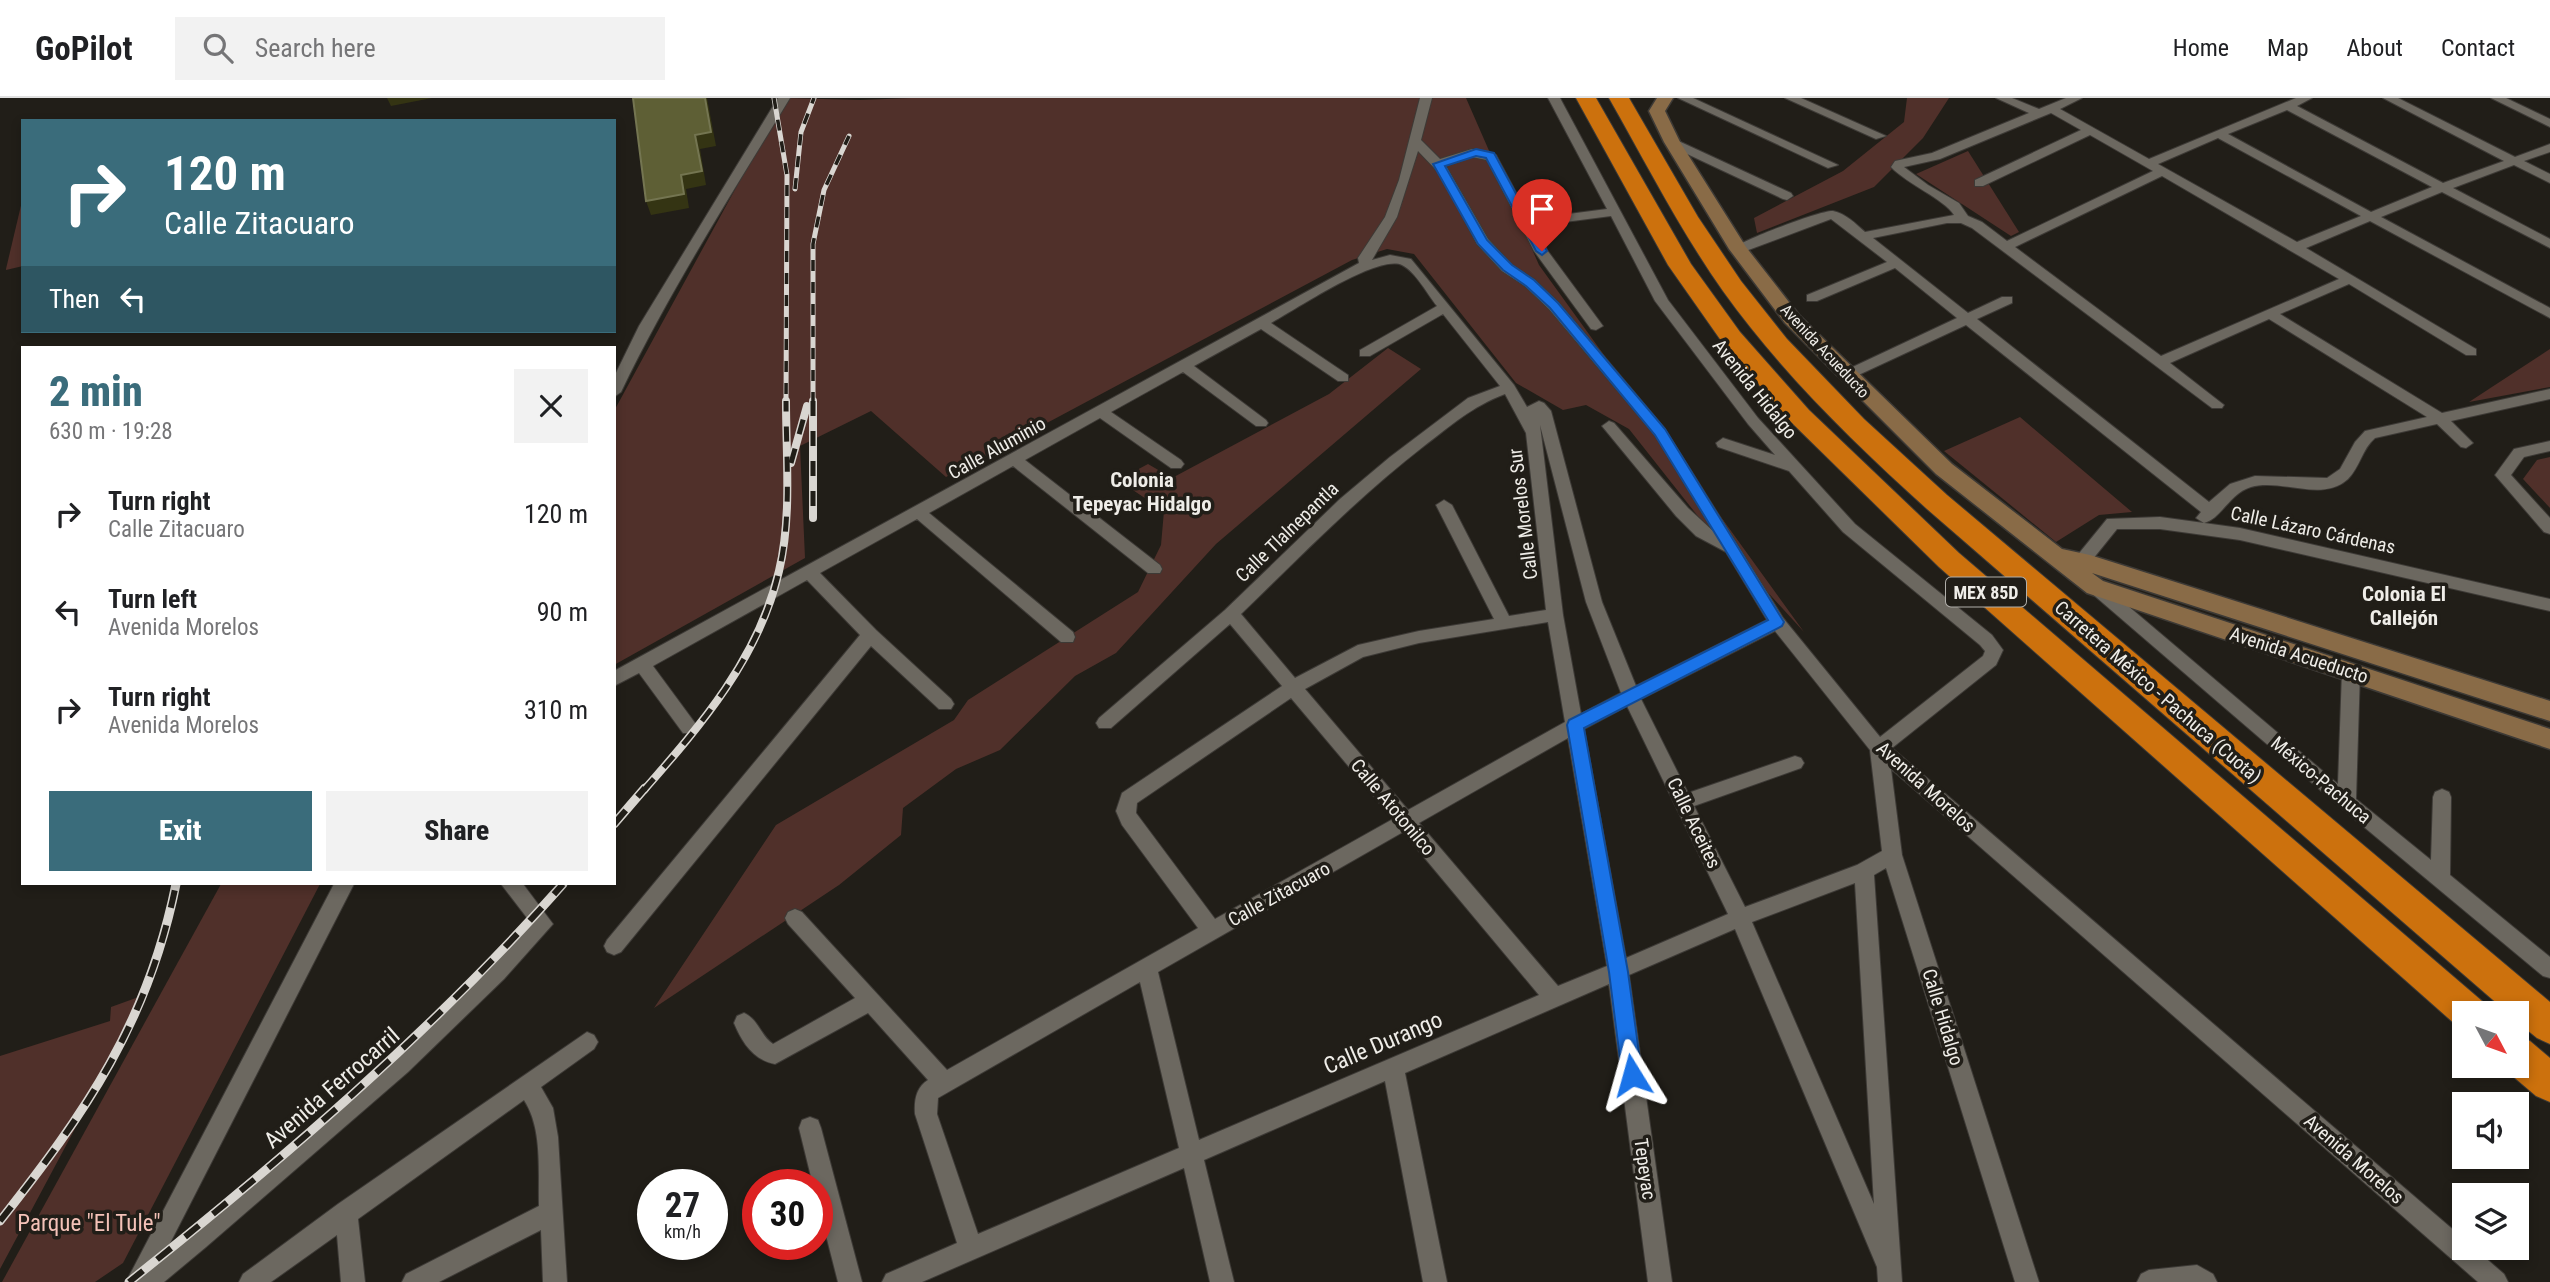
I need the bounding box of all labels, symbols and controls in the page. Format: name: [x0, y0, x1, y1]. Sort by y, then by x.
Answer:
search box: [175, 17, 665, 80]
text: GoPilot: [35, 29, 133, 68]
icon: search: [199, 29, 237, 67]
text: Search here: [255, 33, 376, 63]
text: Home: [2173, 34, 2229, 62]
text: Map: [2267, 34, 2309, 62]
text: About: [2347, 34, 2403, 62]
text: Contact: [2441, 34, 2515, 62]
text: 120 m: [164, 145, 286, 202]
icon: right: [49, 147, 140, 238]
pin: [1512, 179, 1572, 251]
icon: arrive: [1523, 190, 1561, 228]
text: Calle Zitacuaro: [164, 204, 354, 242]
icon: left: [114, 280, 152, 318]
text: Then: [49, 284, 100, 314]
street label: Avenida Acueducto: [1777, 300, 1873, 402]
street label: Avenida Hidalgo: [1708, 334, 1802, 444]
text: 2 min: [49, 367, 143, 416]
button: close: [514, 369, 588, 443]
street label: Calle Aluminio: [944, 412, 1050, 484]
text: 630 m · 19:28: [49, 418, 173, 445]
street label: Calle Morelos Sur: [1504, 447, 1542, 581]
district label: Colonia Tepeyac Hidalgo: [1072, 468, 1212, 516]
street label: Calle Tlalnepantla: [1231, 477, 1343, 587]
text: Turn right: [108, 486, 210, 516]
icon: right: [49, 495, 87, 533]
text: 120 m: [524, 499, 588, 529]
street label: Calle Lázaro Cárdenas: [2229, 501, 2397, 559]
text: Calle Zitacuaro: [108, 516, 245, 543]
road number: MEX 85D: [1946, 578, 2026, 606]
district label: Colonia El Callejón: [2362, 582, 2446, 630]
text: Turn left: [108, 584, 197, 614]
icon: left: [49, 593, 87, 631]
street label: Carretera México - Pachuca (Cuota): [2050, 596, 2266, 788]
text: 90 m: [537, 597, 588, 627]
text: Avenida Morelos: [108, 614, 259, 641]
street label: Avenida Acueducto: [2227, 622, 2371, 688]
text: Turn right: [108, 682, 210, 712]
icon: right: [49, 691, 87, 729]
text: 310 m: [524, 695, 588, 725]
text: Avenida Morelos: [108, 712, 259, 739]
street label: México-Pachuca: [2266, 731, 2376, 829]
street label: Avenida Morelos: [1872, 737, 1980, 837]
street label: Calle Atotonilco: [1346, 754, 1440, 860]
street label: Calle Aceites: [1662, 774, 1726, 872]
button: Exit: [49, 791, 312, 871]
button: Share: [326, 791, 588, 871]
street label: Calle Zitacuaro: [1224, 857, 1334, 931]
street label: Calle Hidalgo: [1917, 966, 1969, 1068]
north arrow: [2452, 1001, 2529, 1078]
map controls: [2452, 1001, 2529, 1260]
street label: Calle Durango: [1319, 1006, 1447, 1080]
street label: Avenida Ferrocarril: [259, 1022, 405, 1154]
position arrow: [1595, 1038, 1669, 1112]
button: sound: [2452, 1092, 2529, 1169]
street label: Avenida Morelos: [2299, 1109, 2409, 1209]
street label: Tepeyac: [1629, 1137, 1661, 1201]
speed limit sign: 30: [742, 1169, 833, 1260]
button: layers: [2452, 1183, 2529, 1260]
text: 27: [665, 1185, 700, 1226]
park label: Parque "El Tule": [17, 1210, 161, 1237]
text: km/h: [664, 1221, 701, 1242]

